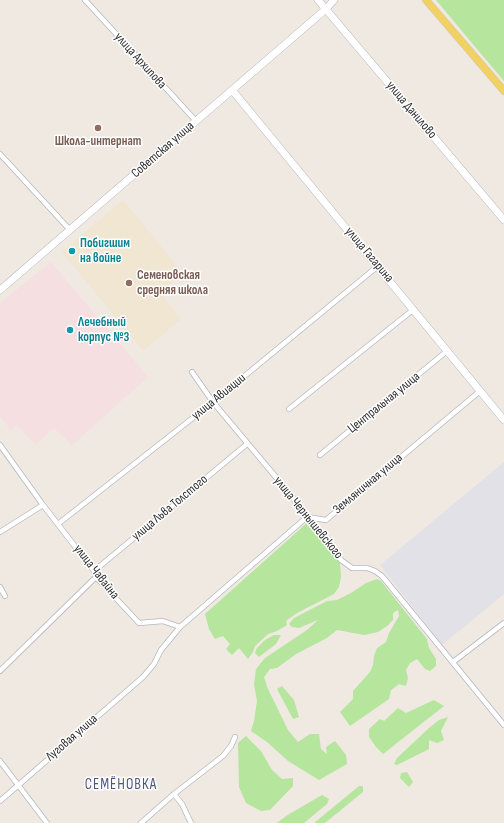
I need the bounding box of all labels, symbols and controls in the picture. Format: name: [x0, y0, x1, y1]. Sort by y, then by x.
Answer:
street label: улица Архипова: [111, 30, 169, 92]
street label: улица Данилово: [382, 78, 440, 142]
street label: Советская улица: [128, 118, 198, 182]
marker: Школа-интернат: [93, 123, 103, 133]
place label: Школа-интернат: [55, 134, 141, 150]
street label: улица Гагарина: [341, 224, 397, 286]
place label: Побигшим на войне: [80, 236, 130, 267]
marker: Побигшим на войне: [67, 246, 77, 256]
place label: Семеновская средняя школа: [137, 268, 208, 299]
marker: Семеновская средняя школа: [124, 278, 134, 288]
place label: Лечебный корпус №3: [78, 315, 129, 346]
marker: Лечебный корпус №3: [65, 325, 75, 335]
street label: Центральная улица: [345, 369, 423, 437]
street label: улица Авиации: [189, 370, 249, 424]
street label: Земляничная улица: [330, 450, 406, 518]
street label: улица Льва Толстого: [129, 472, 211, 544]
street label: улица Чернышевского: [270, 474, 346, 562]
street label: улица Чавайна: [70, 542, 122, 602]
street label: Луговая улица: [43, 711, 101, 765]
district label: СЕМЁНОВКА: [85, 776, 157, 794]

